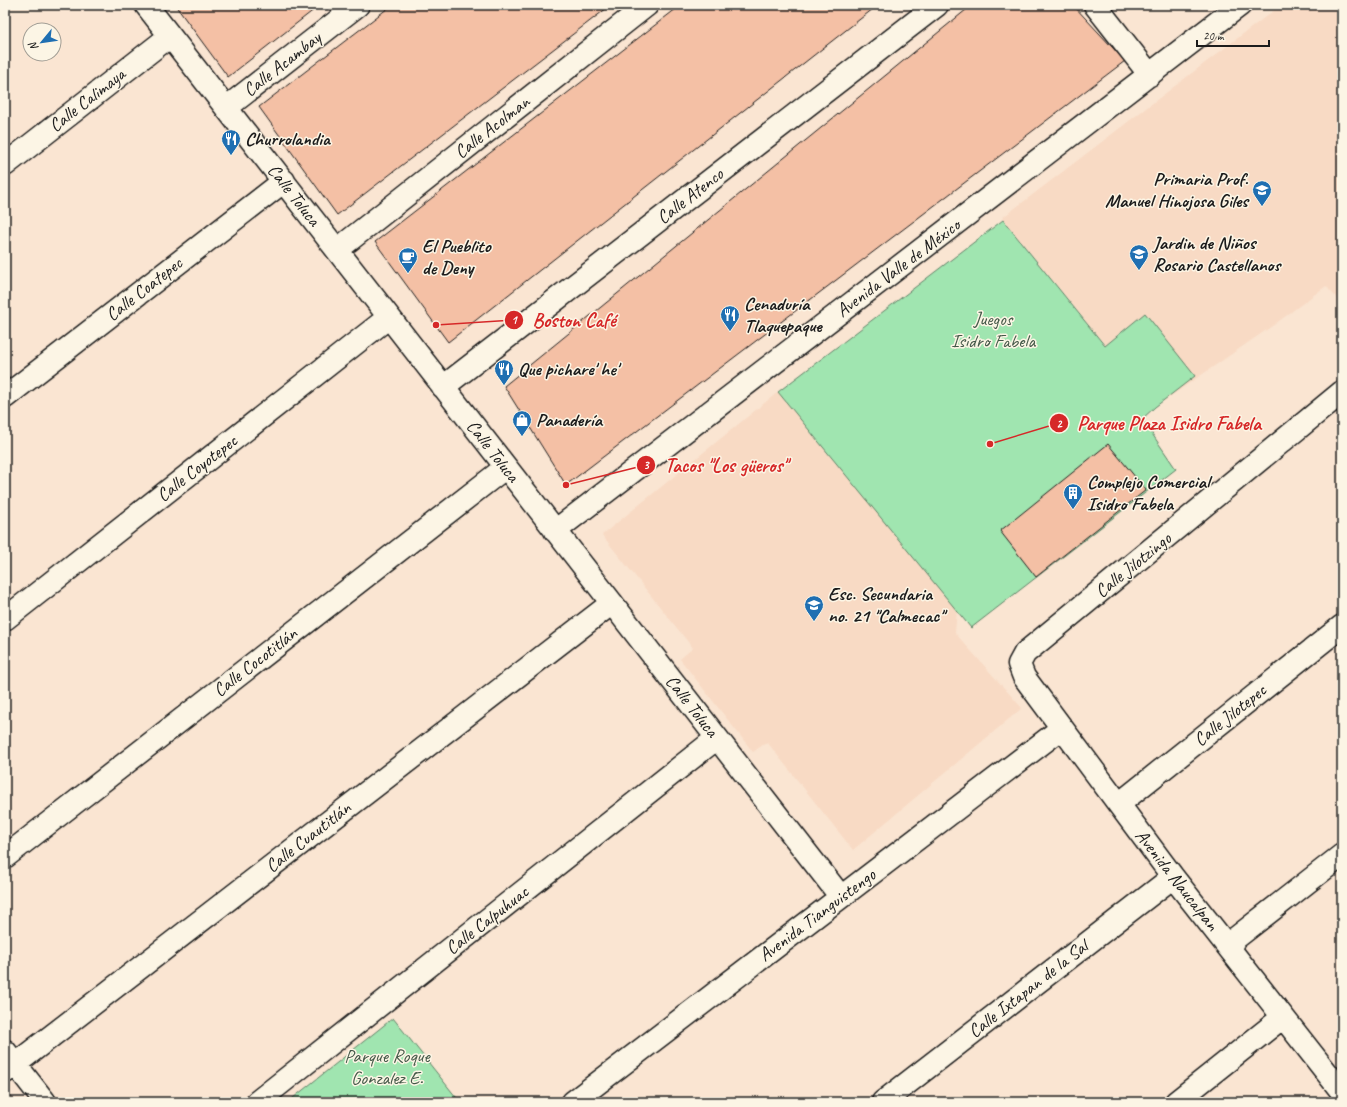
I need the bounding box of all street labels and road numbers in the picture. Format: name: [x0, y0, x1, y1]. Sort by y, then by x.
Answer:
street label: Calle Acambay: [238, 25, 327, 102]
street label: Calle Calimaya: [44, 61, 132, 137]
street label: Calle Acolman: [449, 89, 536, 164]
street label: Calle Toluca: [262, 159, 327, 232]
street label: Calle Atenco: [652, 162, 729, 230]
street label: Avenida Valle de México: [831, 212, 967, 323]
street label: Calle Coatepec: [101, 251, 188, 327]
street label: Calle Toluca: [461, 415, 526, 488]
street label: Calle Coyotepec: [152, 428, 243, 507]
street label: Calle Jilotzingo: [1090, 526, 1177, 603]
street label: Calle Cocotitlán: [208, 621, 302, 702]
street label: Calle Toluca: [660, 670, 725, 743]
street label: Calle Jilotepec: [1189, 678, 1272, 752]
street label: Calle Cuautitlán: [260, 796, 356, 878]
street label: Avenida Naucalpan: [1130, 824, 1224, 936]
street label: Avenida Tianguistengo: [754, 862, 881, 967]
street label: Calle Calpuhuac: [441, 879, 534, 960]
street label: Calle Ixtapan de la Sal: [963, 932, 1096, 1043]

